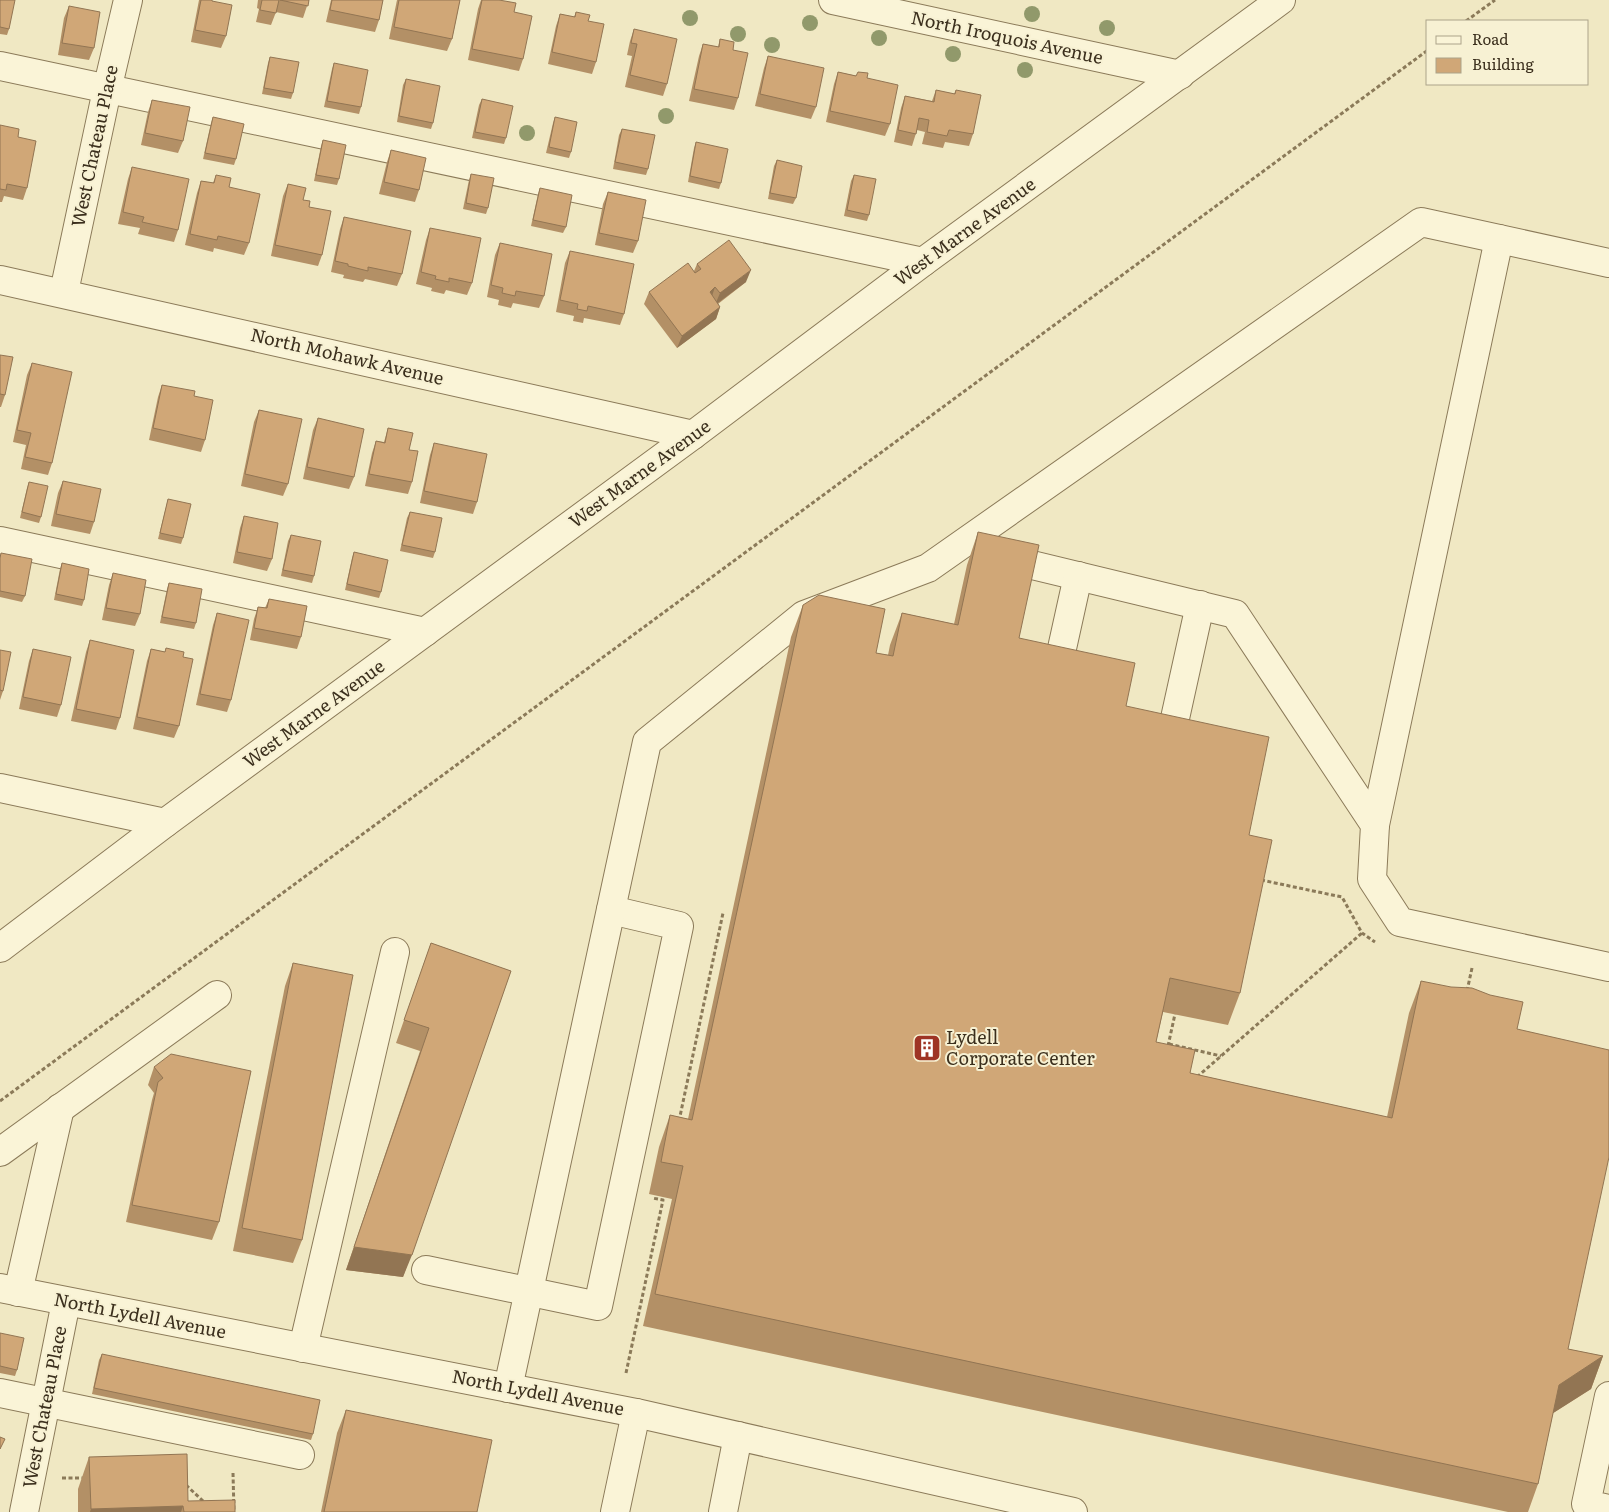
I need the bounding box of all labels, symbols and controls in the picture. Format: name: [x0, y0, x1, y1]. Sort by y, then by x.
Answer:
street label: North Iroquois Avenue: [909, 3, 1106, 70]
legend: [1426, 20, 1589, 85]
text: Road: [1472, 27, 1508, 50]
text: Building: [1472, 52, 1534, 75]
street label: West Chateau Place: [63, 62, 124, 229]
street label: West Marne Avenue: [888, 170, 1041, 292]
street label: North Mohawk Avenue: [248, 320, 447, 391]
street label: West Marne Avenue: [563, 412, 716, 534]
street label: West Marne Avenue: [237, 652, 390, 774]
place label: Lydell Corporate Center: [946, 1023, 1095, 1071]
building icon: Lydell Corporate Center: [912, 1033, 942, 1063]
street label: North Lydell Avenue: [52, 1285, 229, 1344]
street label: West Chateau Place: [15, 1323, 73, 1490]
street label: North Lydell Avenue: [450, 1362, 627, 1421]

